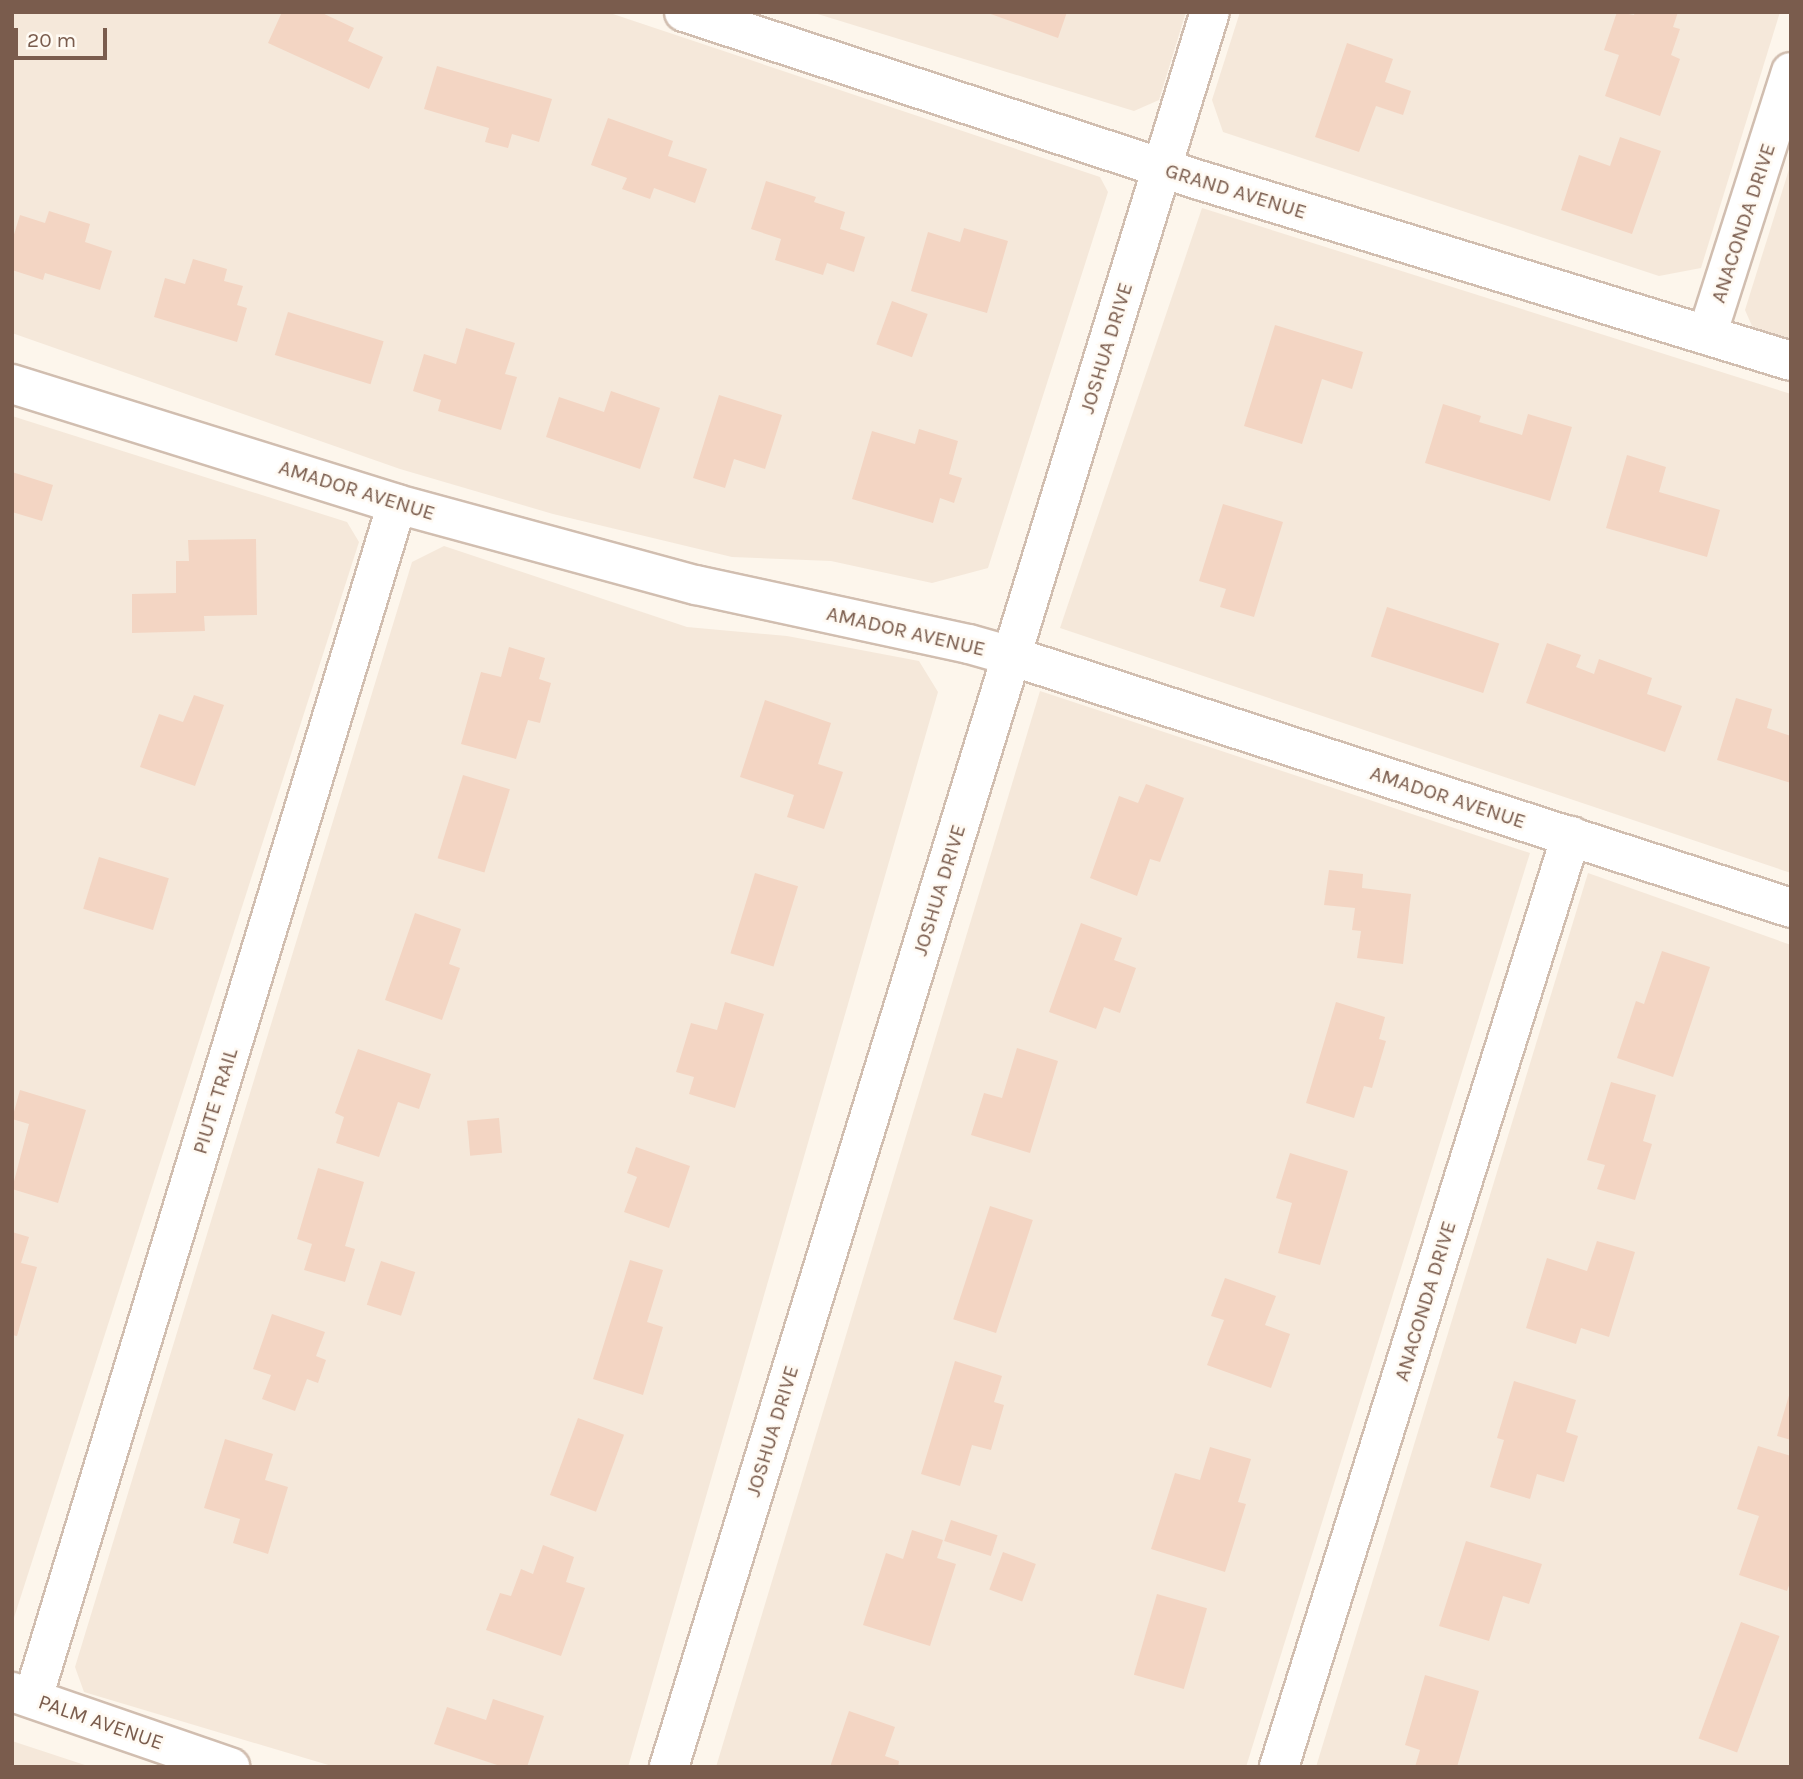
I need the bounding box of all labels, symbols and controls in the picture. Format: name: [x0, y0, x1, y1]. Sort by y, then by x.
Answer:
scale bar: [18, 14, 110, 58]
text: 20 m: [27, 28, 76, 52]
street label: ANACONDA DRIVE: [1705, 140, 1781, 306]
street label: GRAND AVENUE: [1162, 158, 1310, 224]
street label: JOSHUA DRIVE: [1074, 279, 1138, 417]
street label: AMADOR AVENUE: [276, 454, 438, 526]
street label: AMADOR AVENUE: [824, 600, 988, 662]
street label: AMADOR AVENUE: [1367, 760, 1529, 834]
street label: JOSHUA DRIVE: [907, 821, 971, 959]
street label: PIUTE TRAIL: [187, 1045, 243, 1157]
street label: ANACONDA DRIVE: [1389, 1218, 1461, 1384]
street label: JOSHUA DRIVE: [740, 1362, 804, 1500]
street label: PALM AVENUE: [35, 1689, 167, 1755]

